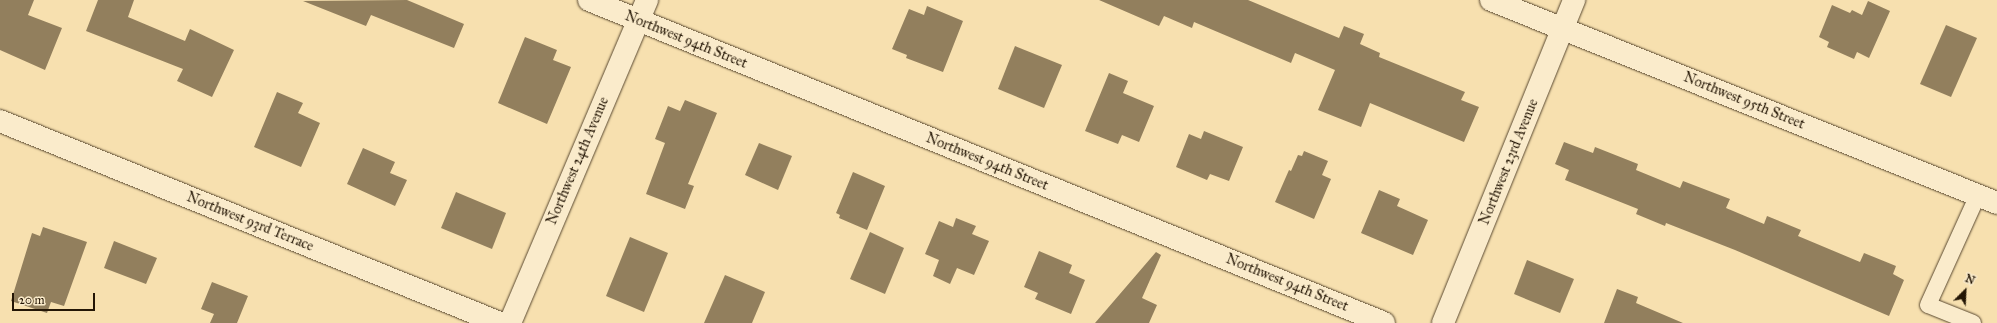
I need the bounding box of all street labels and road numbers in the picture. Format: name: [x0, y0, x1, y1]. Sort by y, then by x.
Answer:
street label: Northwest 94th Street: [622, 8, 750, 72]
street label: Northwest 95th Street: [1681, 69, 1807, 133]
street label: Northwest 24th Avenue: [543, 95, 613, 227]
street label: Northwest 23rd Avenue: [1476, 97, 1542, 227]
street label: Northwest 94th Street: [923, 130, 1051, 194]
street label: Northwest 93rd Terrace: [184, 189, 316, 255]
street label: Northwest 94th Street: [1223, 251, 1351, 315]

